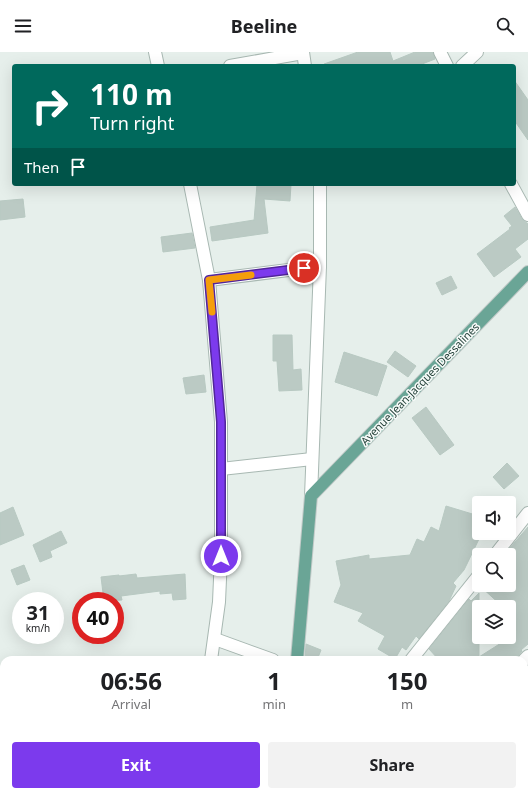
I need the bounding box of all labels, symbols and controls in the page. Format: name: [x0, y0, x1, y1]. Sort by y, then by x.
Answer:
text: Beeline: [231, 14, 297, 38]
icon: menu: [12, 15, 34, 37]
icon: search: [494, 15, 516, 37]
text: 110 m: [90, 75, 173, 113]
icon: right: [24, 80, 76, 132]
text: Turn right: [90, 111, 174, 135]
icon: arrive: [67, 156, 89, 178]
text: Then: [24, 157, 59, 177]
pin: [287, 251, 321, 285]
icon: arrive: [293, 257, 315, 279]
street label: Avenue Jean-Jacques Dessalines: [357, 319, 482, 448]
map controls: [472, 496, 516, 644]
button: sound: [472, 496, 516, 540]
position arrow: [200, 535, 242, 577]
button: search: [472, 548, 516, 592]
speed limit sign: 40: [72, 592, 124, 644]
text: 31: [27, 599, 49, 626]
button: layers: [472, 600, 516, 644]
text: km/h: [26, 621, 50, 635]
text: 06:56: [100, 664, 162, 697]
text: 1: [267, 664, 281, 697]
text: 150: [386, 664, 428, 697]
text: Arrival: [111, 695, 151, 713]
text: min: [262, 695, 286, 713]
text: m: [401, 695, 413, 713]
button: Exit: [12, 742, 260, 788]
button: Share: [268, 742, 516, 788]

